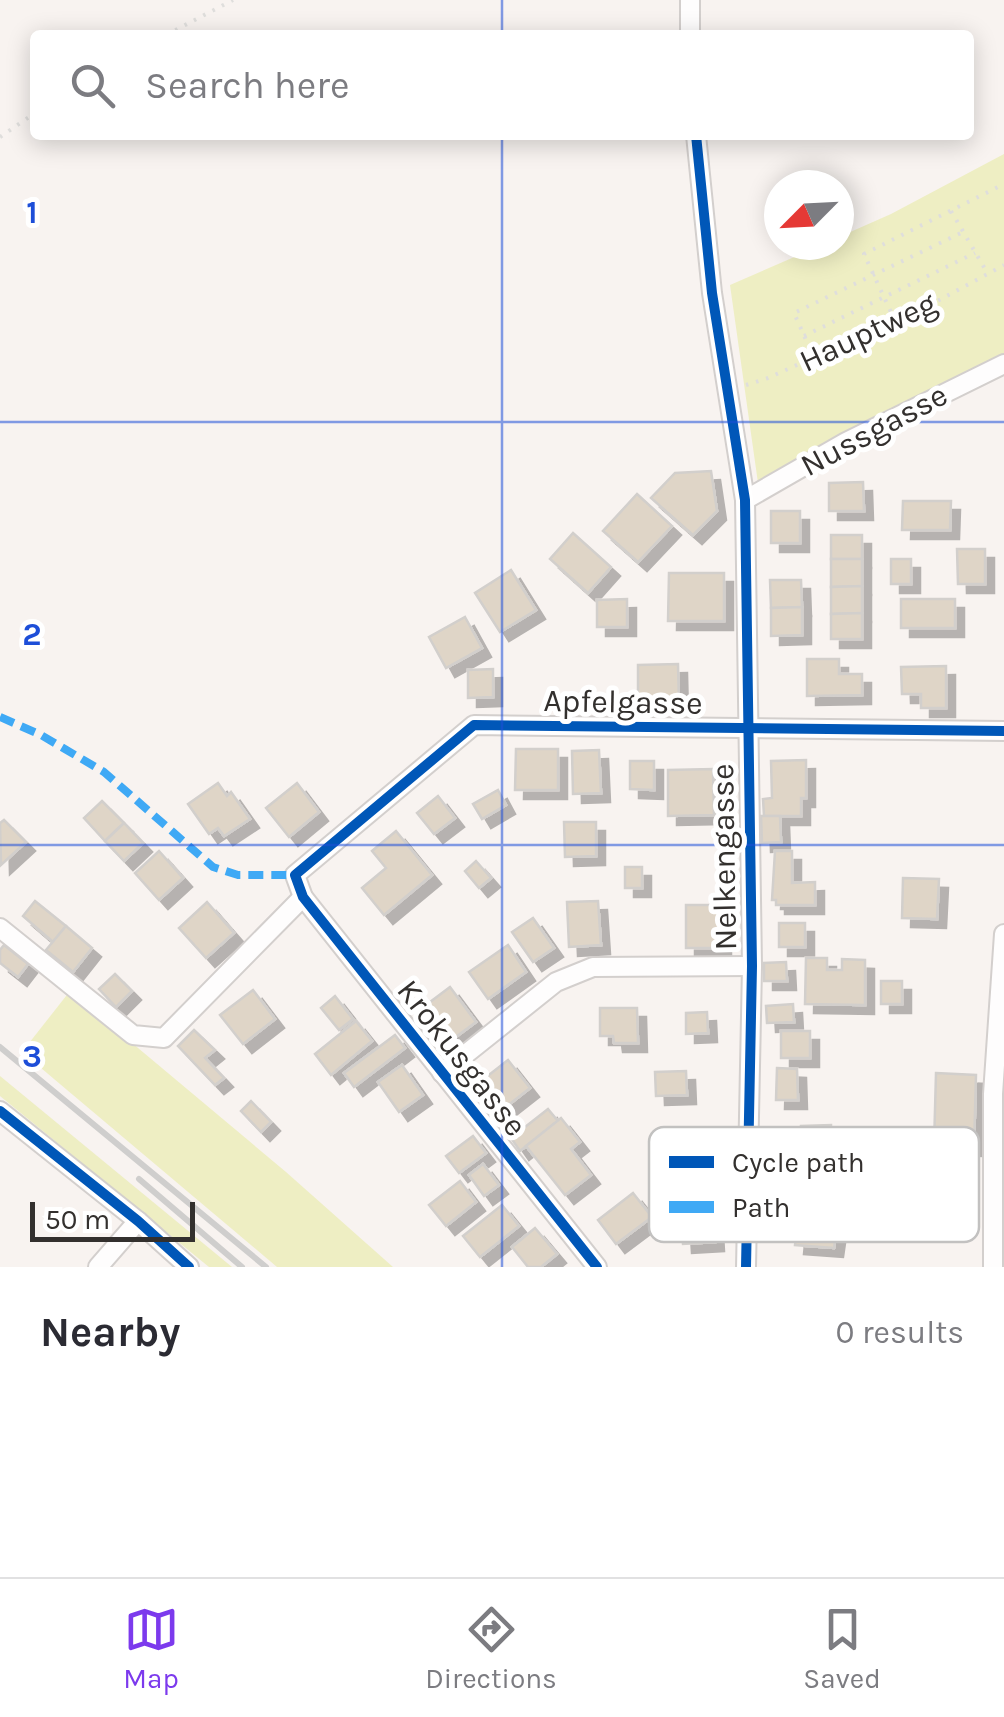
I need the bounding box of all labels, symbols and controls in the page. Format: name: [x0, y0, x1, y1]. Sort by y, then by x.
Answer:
search box: [30, 30, 974, 140]
icon: search: [65, 58, 120, 113]
text: Search here: [145, 63, 349, 108]
north arrow: [764, 170, 854, 260]
text: 1: [26, 194, 38, 231]
street label: Hauptweg: [794, 284, 942, 380]
street label: Nussgasse: [794, 376, 954, 484]
text: 2: [22, 616, 42, 653]
street label: Apfelgasse: [543, 682, 703, 722]
street label: Nelkengasse: [704, 763, 744, 951]
street label: Krokusgasse: [389, 972, 535, 1144]
text: 3: [22, 1038, 42, 1075]
legend: [649, 1127, 979, 1242]
text: Cycle path: [732, 1146, 865, 1179]
text: Path: [732, 1191, 790, 1224]
scale bar: [30, 1197, 195, 1242]
text: 50 m: [45, 1203, 110, 1236]
text: Nearby: [40, 1307, 180, 1357]
text: 0 results: [835, 1314, 964, 1351]
tab: Map: [123, 1602, 179, 1695]
tab: Directions: [425, 1602, 557, 1695]
tab: Saved: [803, 1602, 881, 1695]

